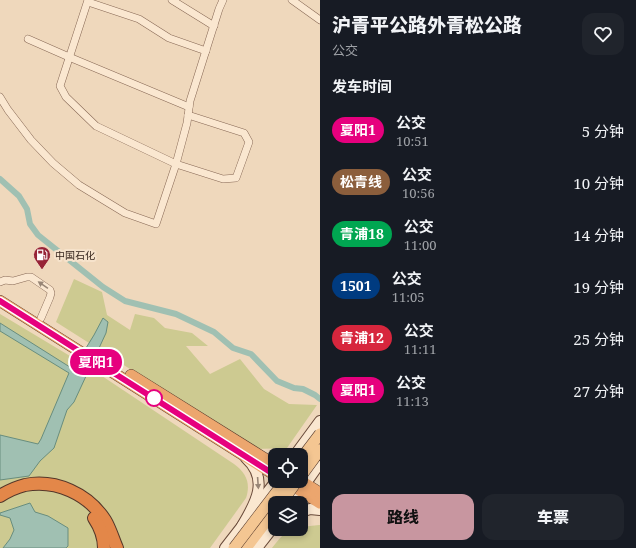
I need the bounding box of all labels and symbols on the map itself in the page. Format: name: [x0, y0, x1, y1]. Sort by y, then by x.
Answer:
fuel station icon: 中国石化: [32, 245, 52, 270]
place label: 中国石化: [55, 248, 95, 262]
one-way arrow: [38, 281, 49, 289]
line badge: 夏阳1: [73, 349, 119, 375]
unlabelled marker: [145, 389, 163, 407]
one-way arrow: [254, 477, 261, 490]

